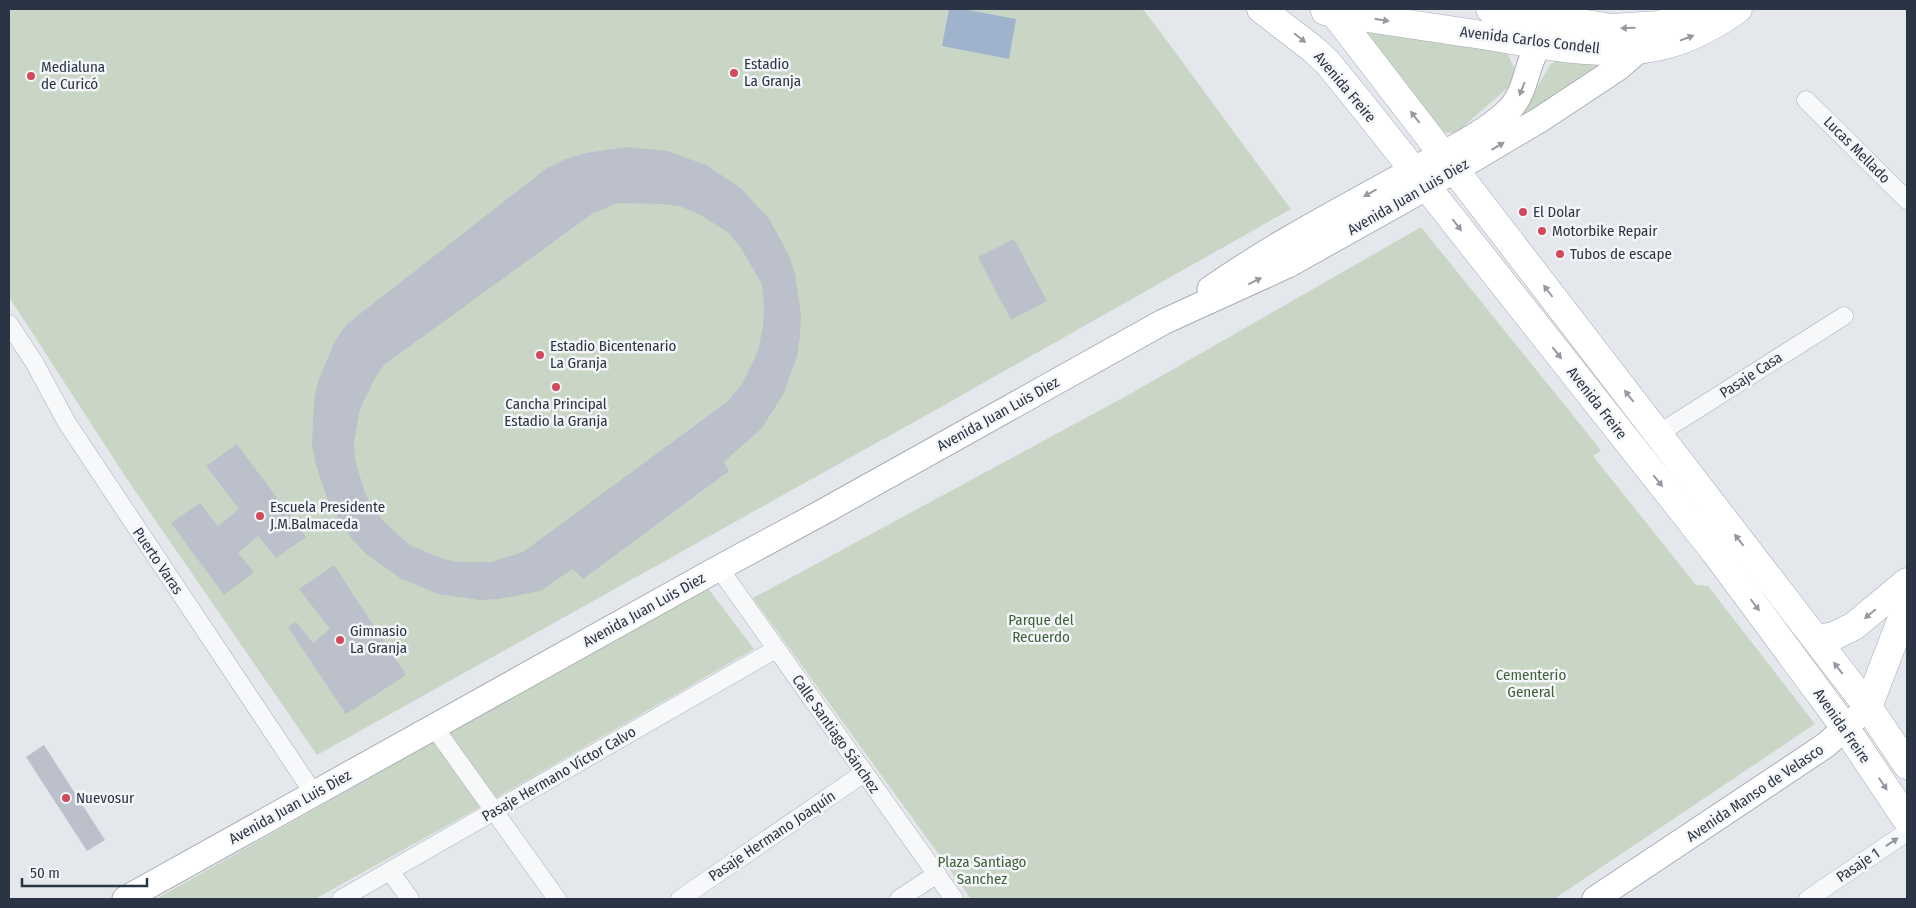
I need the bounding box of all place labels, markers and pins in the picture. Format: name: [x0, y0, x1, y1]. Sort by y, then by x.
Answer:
place label: Estadio La Granja: [744, 55, 801, 90]
place label: Medialuna de Curicó: [41, 58, 105, 93]
marker: Estadio La Granja: [728, 67, 740, 79]
marker: Medialuna de Curicó: [25, 70, 37, 82]
place label: El Dolar: [1533, 203, 1581, 221]
marker: El Dolar: [1517, 206, 1529, 218]
place label: Motorbike Repair: [1552, 222, 1658, 240]
marker: Motorbike Repair: [1536, 225, 1548, 237]
place label: Tubos de escape: [1570, 245, 1672, 263]
marker: Tubos de escape: [1554, 248, 1566, 260]
place label: Estadio Bicentenario La Granja: [550, 337, 677, 372]
marker: Estadio Bicentenario La Granja: [534, 349, 546, 361]
marker: Cancha Principal Estadio la Granja: [550, 381, 562, 393]
place label: Cancha Principal Estadio la Granja: [504, 395, 608, 430]
place label: Escuela Presidente J.M.Balmaceda: [270, 498, 385, 533]
marker: Escuela Presidente J.M.Balmaceda: [254, 510, 266, 522]
place label: Gimnasio La Granja: [350, 622, 407, 657]
marker: Gimnasio La Granja: [334, 634, 346, 646]
place label: Nuevosur: [76, 789, 135, 807]
marker: Nuevosur: [60, 792, 72, 804]

